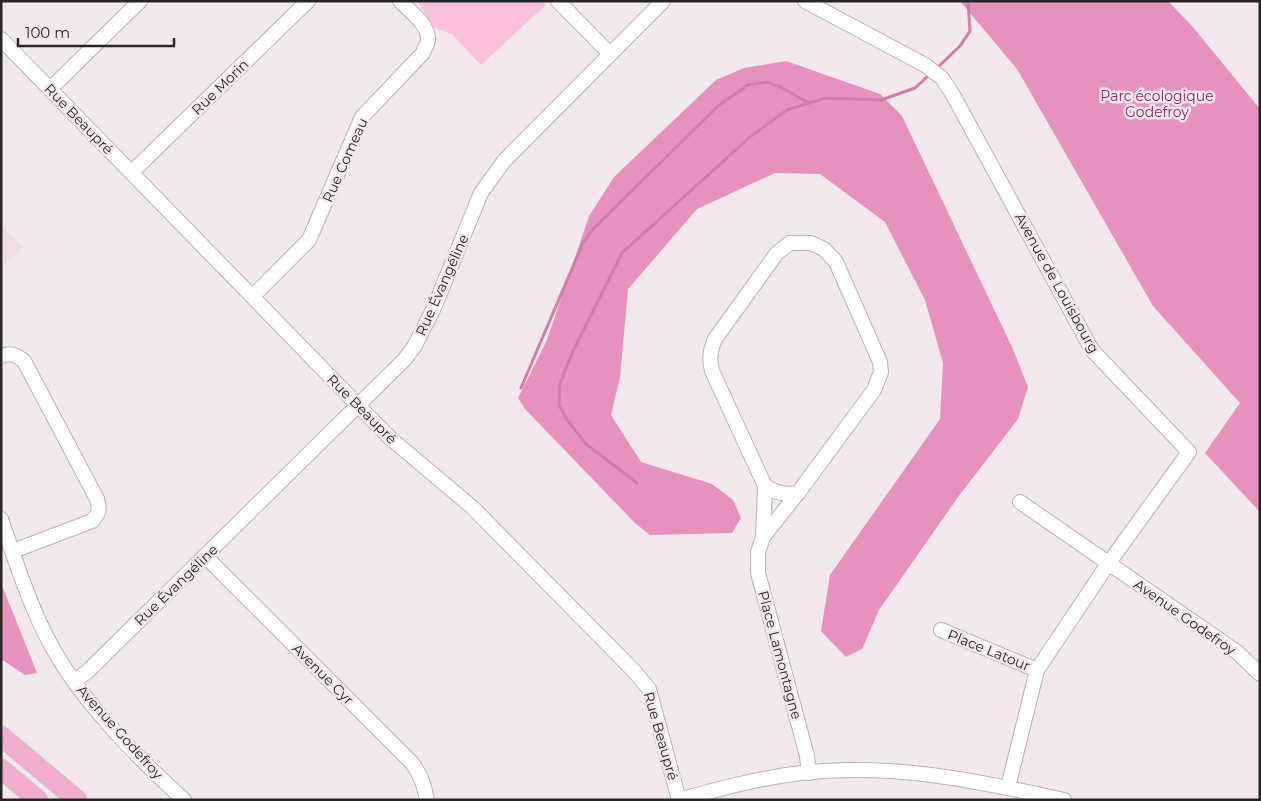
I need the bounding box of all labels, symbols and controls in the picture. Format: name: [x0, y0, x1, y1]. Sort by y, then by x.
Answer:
scale bar: [18, 15, 174, 47]
text: 100 m: [25, 23, 70, 42]
street label: Rue Morin: [188, 55, 252, 119]
street label: Rue Beaupré: [41, 80, 117, 158]
park label: Parc écologique Godefroy: [1100, 87, 1214, 121]
street label: Rue Comeau: [318, 115, 372, 205]
street label: Avenue de Louisbourg: [1011, 210, 1103, 356]
street label: Rue Évangéline: [412, 231, 472, 339]
street label: Rue Beaupré: [323, 370, 401, 448]
street label: Rue Évangéline: [130, 541, 222, 629]
street label: Avenue Godefroy: [1131, 575, 1240, 659]
street label: Place Lamontagne: [754, 589, 806, 721]
street label: Place Latour: [945, 625, 1033, 675]
street label: Avenue Cyr: [288, 639, 358, 709]
street label: Avenue Godefroy: [73, 681, 167, 783]
street label: Rue Beaupré: [640, 690, 682, 782]

